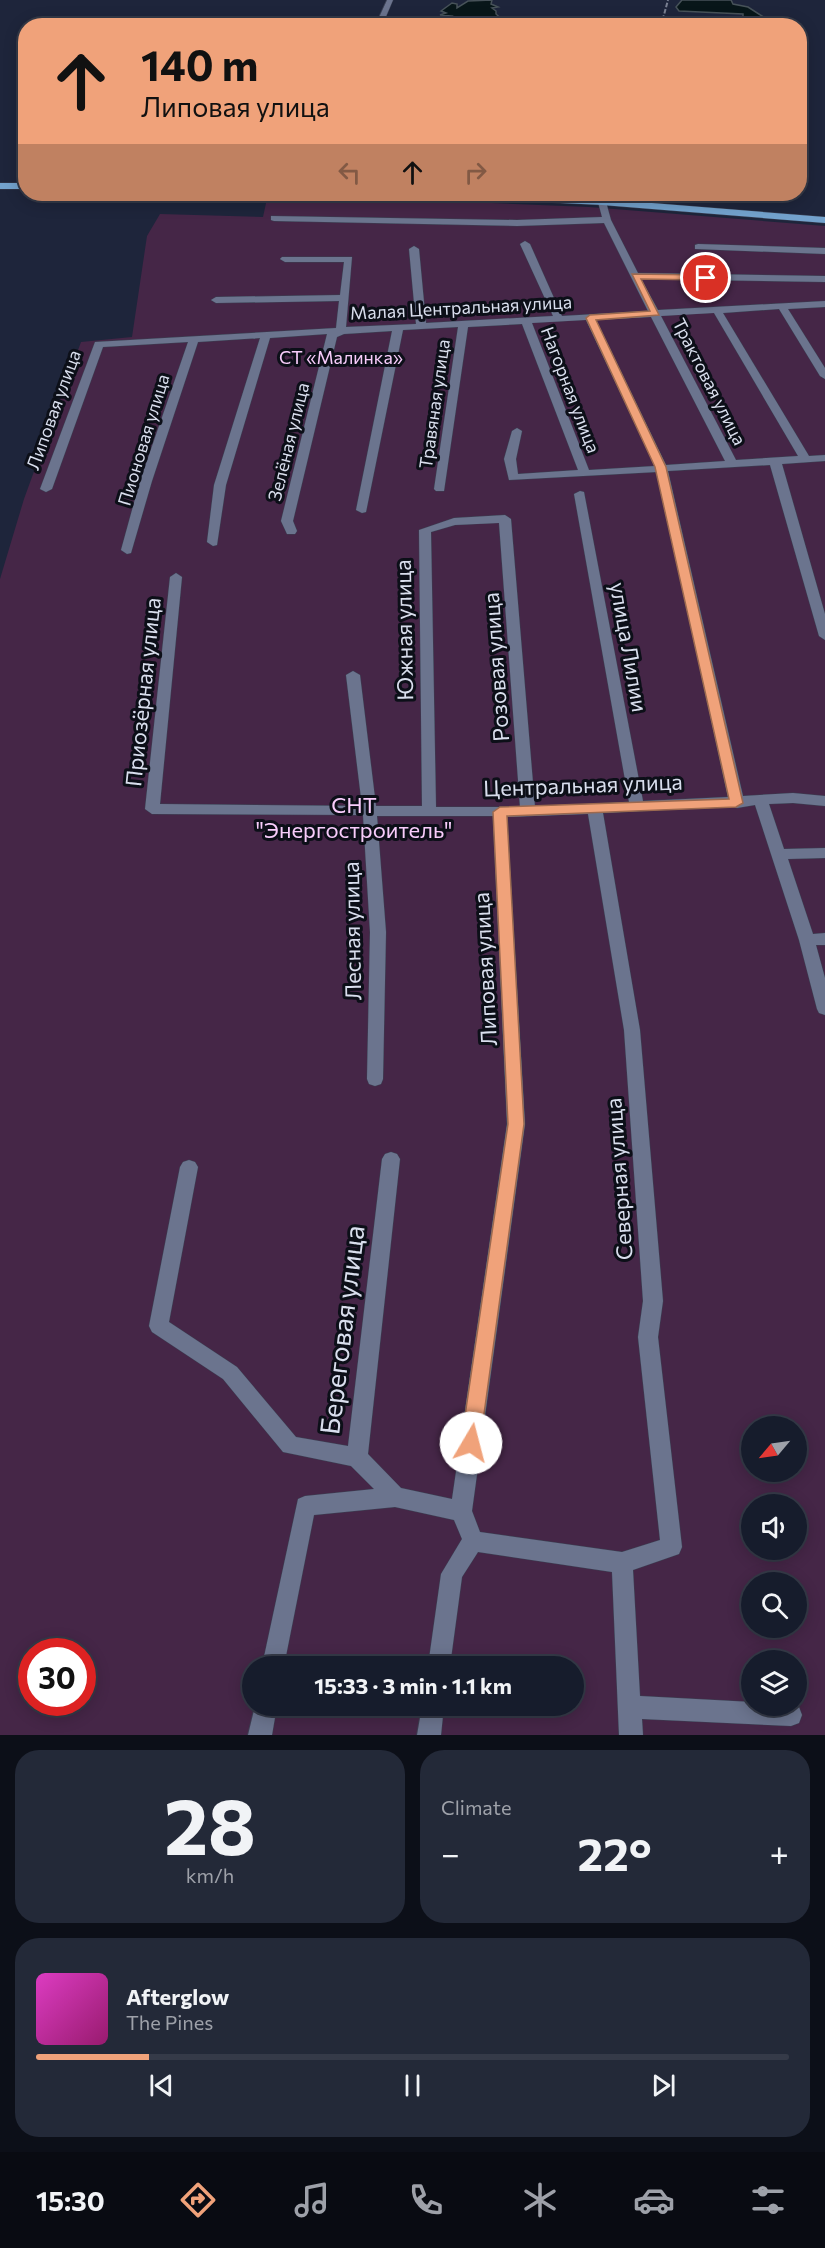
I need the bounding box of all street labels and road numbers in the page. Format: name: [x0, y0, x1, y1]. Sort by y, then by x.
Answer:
street label: Малая Центральная улица: [349, 290, 572, 324]
street label: Трактовая улица: [668, 314, 751, 449]
street label: Нагорная улица: [537, 323, 605, 456]
street label: Травяная улица: [414, 338, 454, 470]
street label: Липовая улица: [21, 347, 85, 473]
street label: Пионовая улица: [113, 371, 174, 508]
street label: Зелёная улица: [263, 380, 313, 503]
street label: Южная улица: [389, 559, 418, 701]
street label: улица Лилии: [605, 580, 654, 714]
street label: Розовая улица: [477, 592, 514, 742]
street label: Приозёрная улица: [119, 596, 166, 788]
street label: Центральная улица: [483, 768, 683, 801]
street label: Лесная улица: [337, 861, 366, 1001]
street label: Липовая улица: [467, 891, 502, 1047]
street label: Северная улица: [599, 1097, 638, 1261]
street label: Береговая улица: [312, 1223, 371, 1436]

